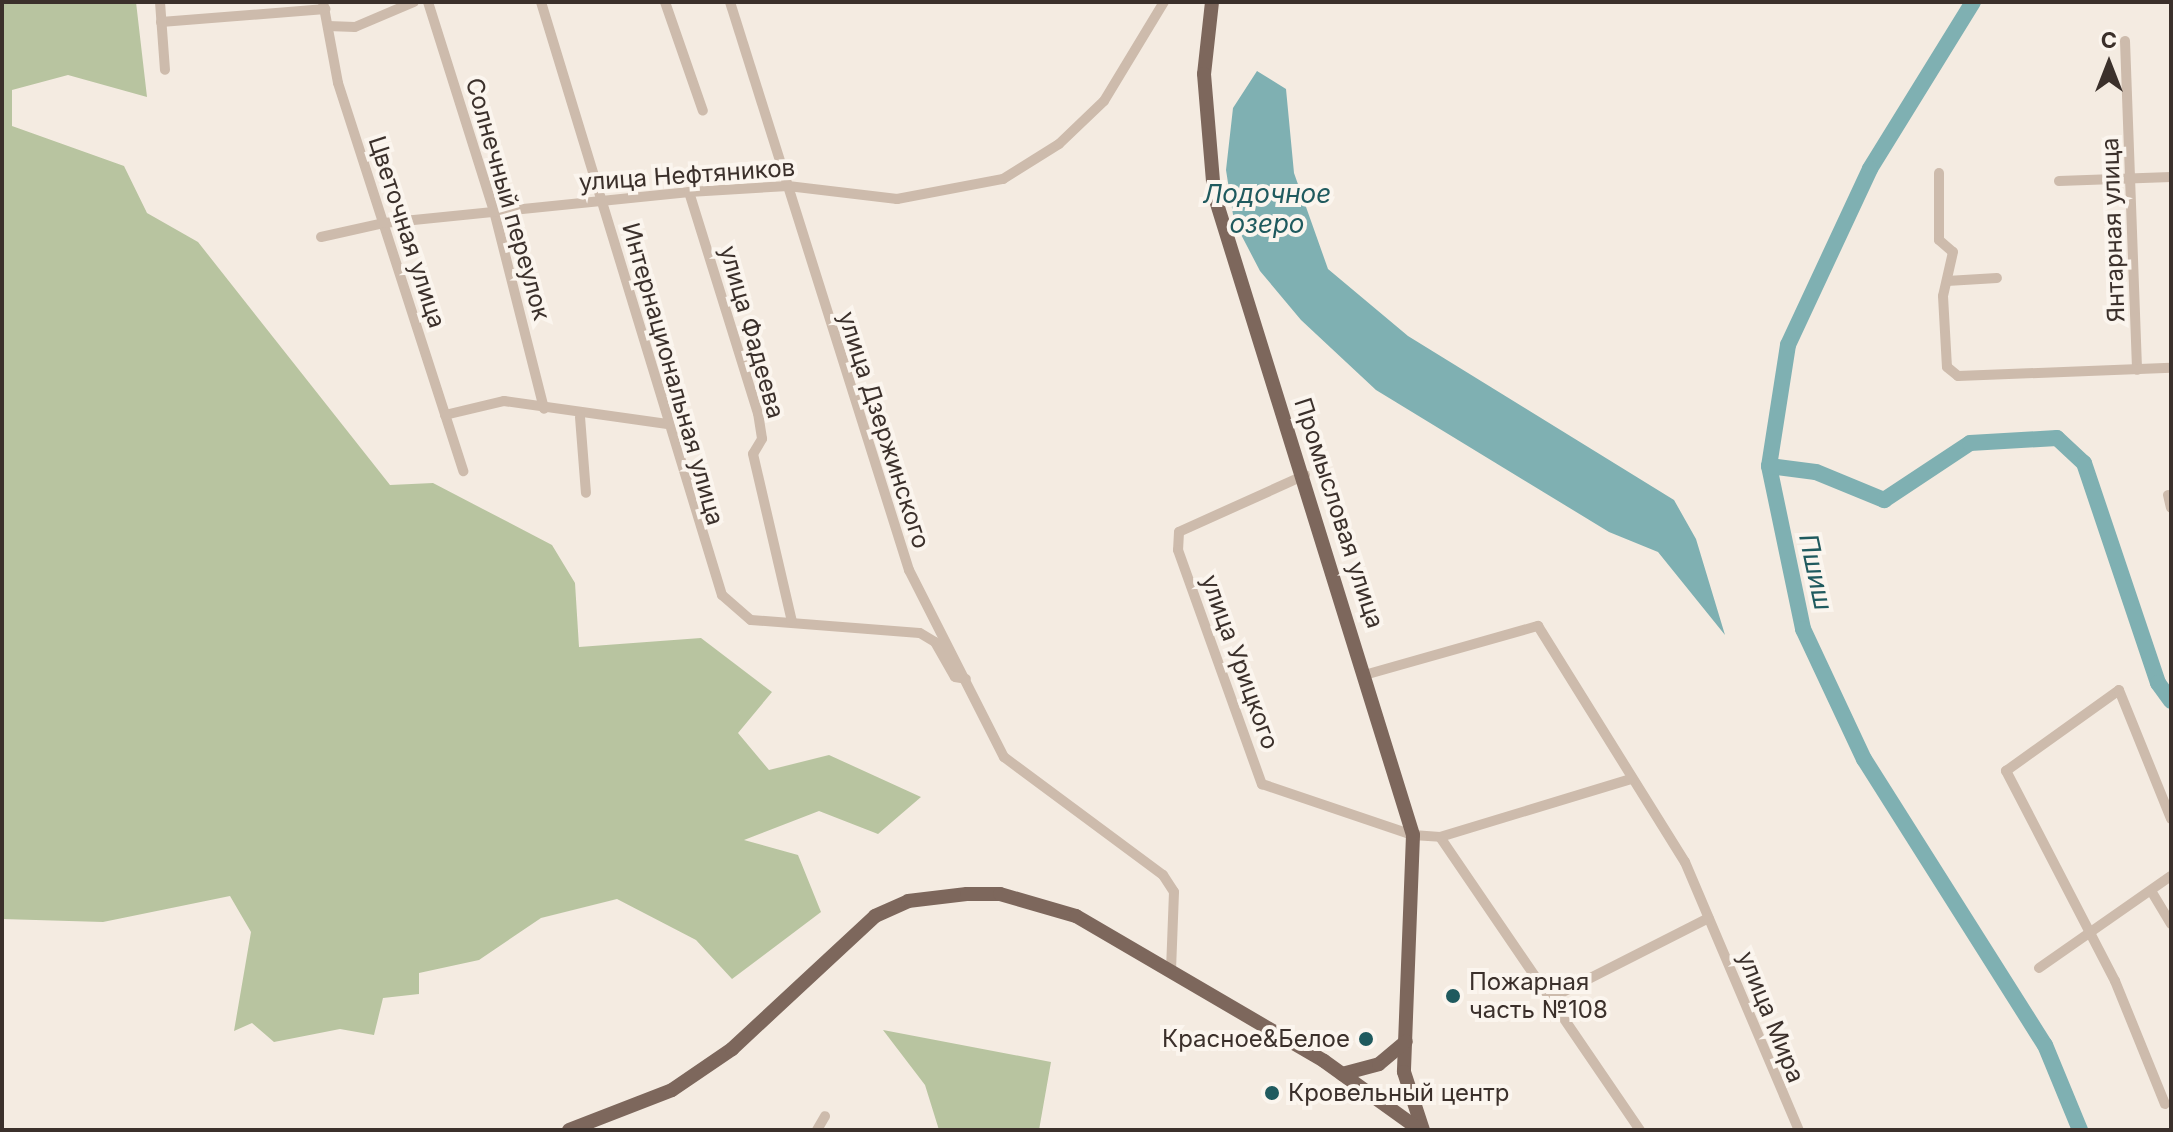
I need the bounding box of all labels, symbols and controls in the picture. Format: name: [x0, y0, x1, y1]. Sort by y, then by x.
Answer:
north arrow: [2069, 24, 2149, 104]
text: С: [2101, 27, 2117, 53]
street label: Солнечный переулок: [460, 75, 556, 323]
street label: Цветочная улица: [362, 132, 452, 332]
street label: Янтарная улица: [2095, 137, 2131, 323]
street label: улица Нефтяников: [578, 153, 796, 197]
water label: Лодочное озеро: [1203, 178, 1331, 240]
street label: Интернациональная улица: [616, 220, 730, 528]
street label: улица Фадеева: [714, 242, 790, 422]
street label: улица Дзержинского: [832, 308, 936, 552]
street label: Промысловая улица: [1288, 394, 1390, 632]
water label: Пшиш: [1793, 531, 1839, 613]
street label: улица Урицкого: [1195, 571, 1285, 753]
street label: улица Мира: [1732, 947, 1810, 1087]
place label: Пожарная часть №108: [1469, 968, 1608, 1024]
marker: Пожарная часть №108: [1444, 987, 1462, 1005]
place label: Красное&Белое: [1162, 1025, 1350, 1053]
marker: Красное&Белое: [1357, 1030, 1375, 1048]
place label: Кровельный центр: [1288, 1079, 1510, 1107]
marker: Кровельный центр: [1263, 1084, 1281, 1102]

